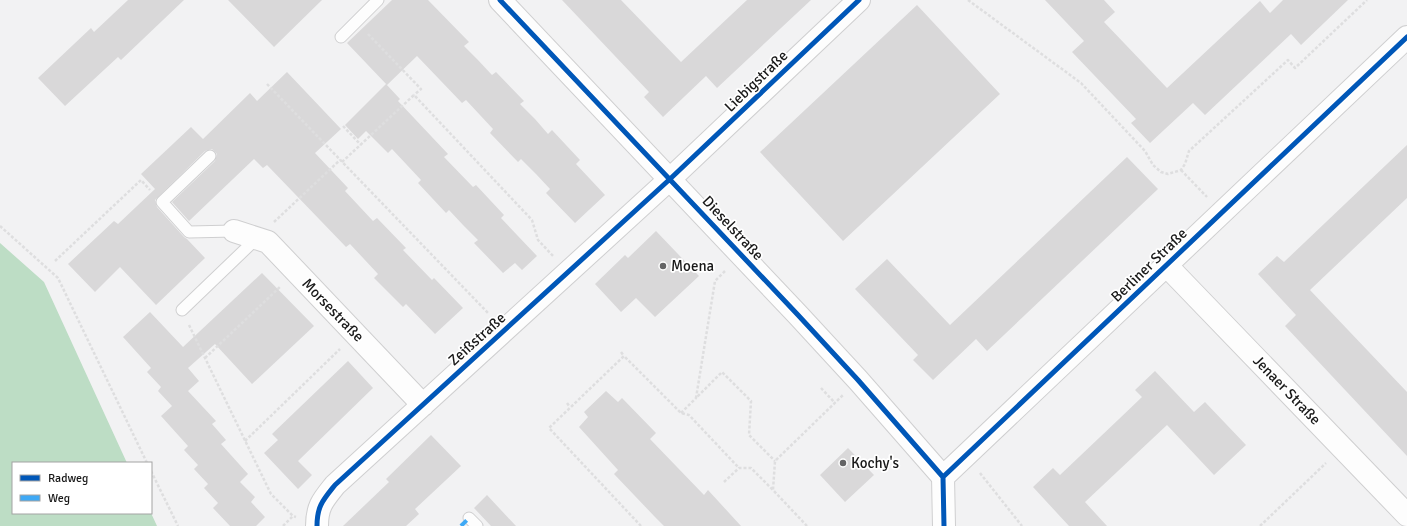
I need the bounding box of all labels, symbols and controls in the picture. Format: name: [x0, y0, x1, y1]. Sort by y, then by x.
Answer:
street label: Liebigstraße: [721, 46, 791, 116]
street label: Dieselstraße: [699, 192, 767, 264]
street label: Berliner Straße: [1107, 224, 1191, 306]
place label: Moena: [671, 257, 714, 275]
marker: Moena: [658, 261, 668, 271]
street label: Morsestraße: [298, 275, 368, 345]
street label: Zeißstraße: [445, 309, 509, 369]
street label: Jenaer Straße: [1249, 351, 1325, 429]
place label: Kochy's: [851, 454, 900, 472]
marker: Kochy's: [838, 458, 848, 468]
legend: [12, 462, 152, 514]
text: Radweg: [48, 471, 88, 486]
text: Weg: [48, 491, 70, 506]

